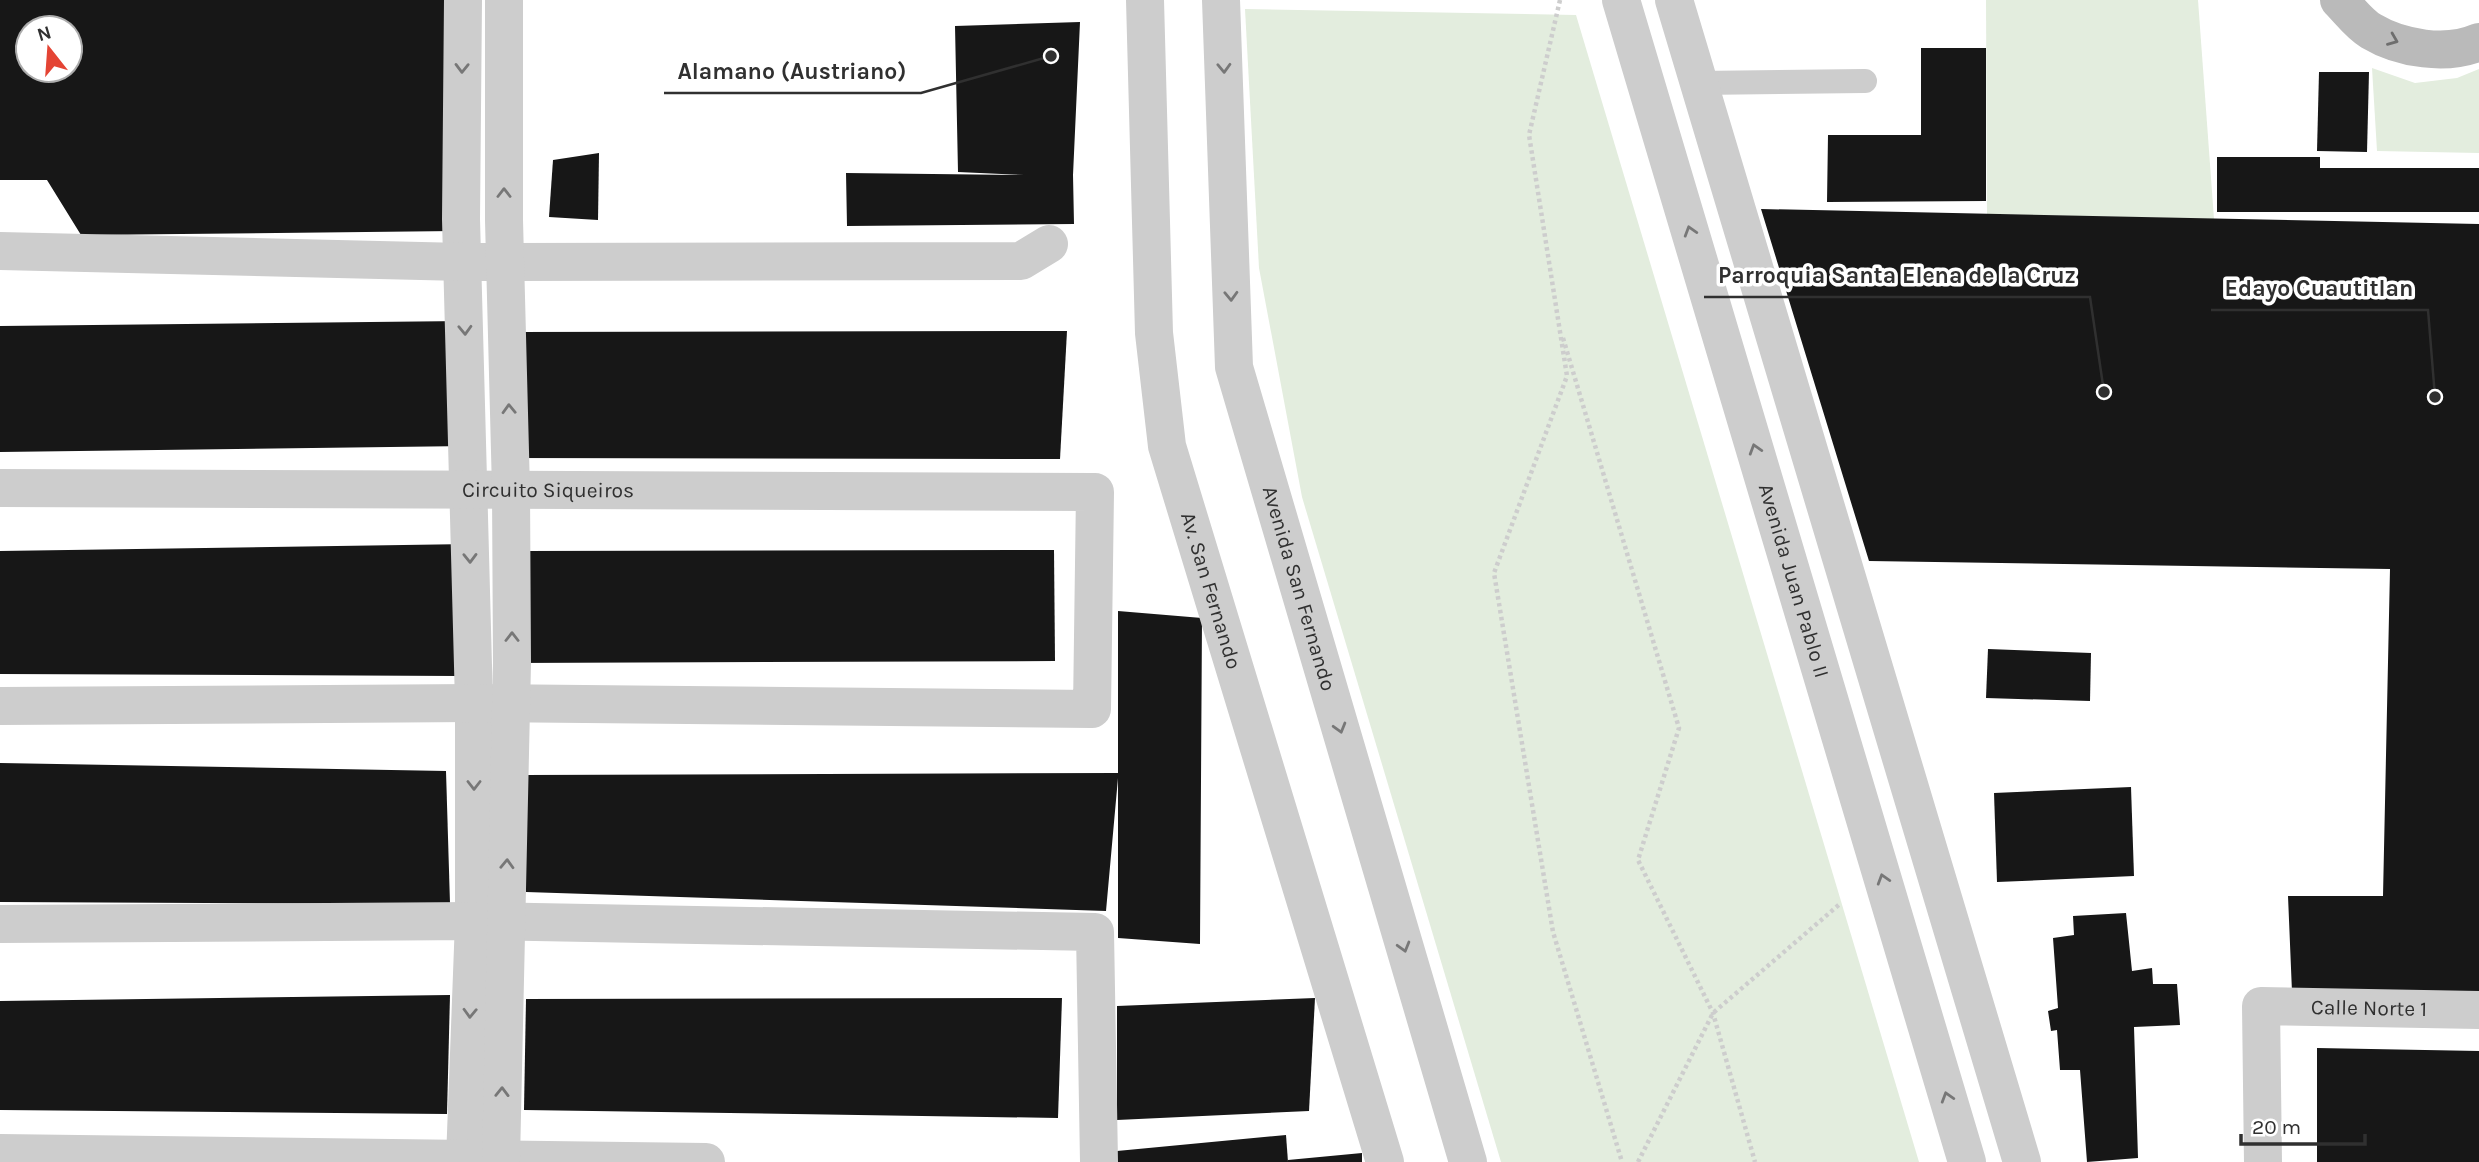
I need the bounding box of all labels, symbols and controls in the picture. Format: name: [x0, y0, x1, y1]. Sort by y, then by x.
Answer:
north arrow: [14, 14, 84, 84]
text: N: [35, 21, 54, 46]
one-way arrow: [2386, 31, 2398, 45]
callout: Alamano (Austriano): [664, 49, 921, 93]
text: Alamano (Austriano): [677, 58, 907, 85]
one-way arrow: [455, 63, 470, 74]
one-way arrow: [1216, 63, 1231, 74]
one-way arrow: [496, 188, 512, 198]
one-way arrow: [1684, 225, 1699, 237]
callout: Parroquia Santa Elena de la Cruz: [1704, 253, 2090, 297]
text: Parroquia Santa Elena de la Cruz: [1718, 262, 2076, 289]
callout: Edayo Cuautitlan: [2211, 266, 2428, 310]
text: Edayo Cuautitlan: [2225, 275, 2413, 302]
one-way arrow: [1224, 290, 1239, 301]
one-way arrow: [457, 325, 472, 336]
one-way arrow: [501, 404, 517, 414]
one-way arrow: [1749, 443, 1764, 455]
street label: Circuito Siqueiros: [462, 478, 634, 502]
street label: Avenida Juan Pablo II: [1754, 481, 1834, 681]
street label: Avenida San Fernando: [1258, 483, 1341, 694]
street label: Av. San Fernando: [1176, 509, 1246, 672]
one-way arrow: [463, 553, 478, 564]
one-way arrow: [504, 631, 520, 642]
one-way arrow: [1331, 722, 1346, 734]
one-way arrow: [466, 780, 482, 791]
one-way arrow: [500, 859, 515, 870]
one-way arrow: [1876, 873, 1891, 885]
one-way arrow: [1396, 940, 1411, 952]
street label: Calle Norte 1: [2311, 995, 2427, 1021]
one-way arrow: [463, 1007, 478, 1018]
one-way arrow: [495, 1086, 510, 1097]
one-way arrow: [1941, 1091, 1956, 1103]
scale bar: [2241, 1102, 2365, 1146]
text: 20 m: [2252, 1115, 2301, 1139]

